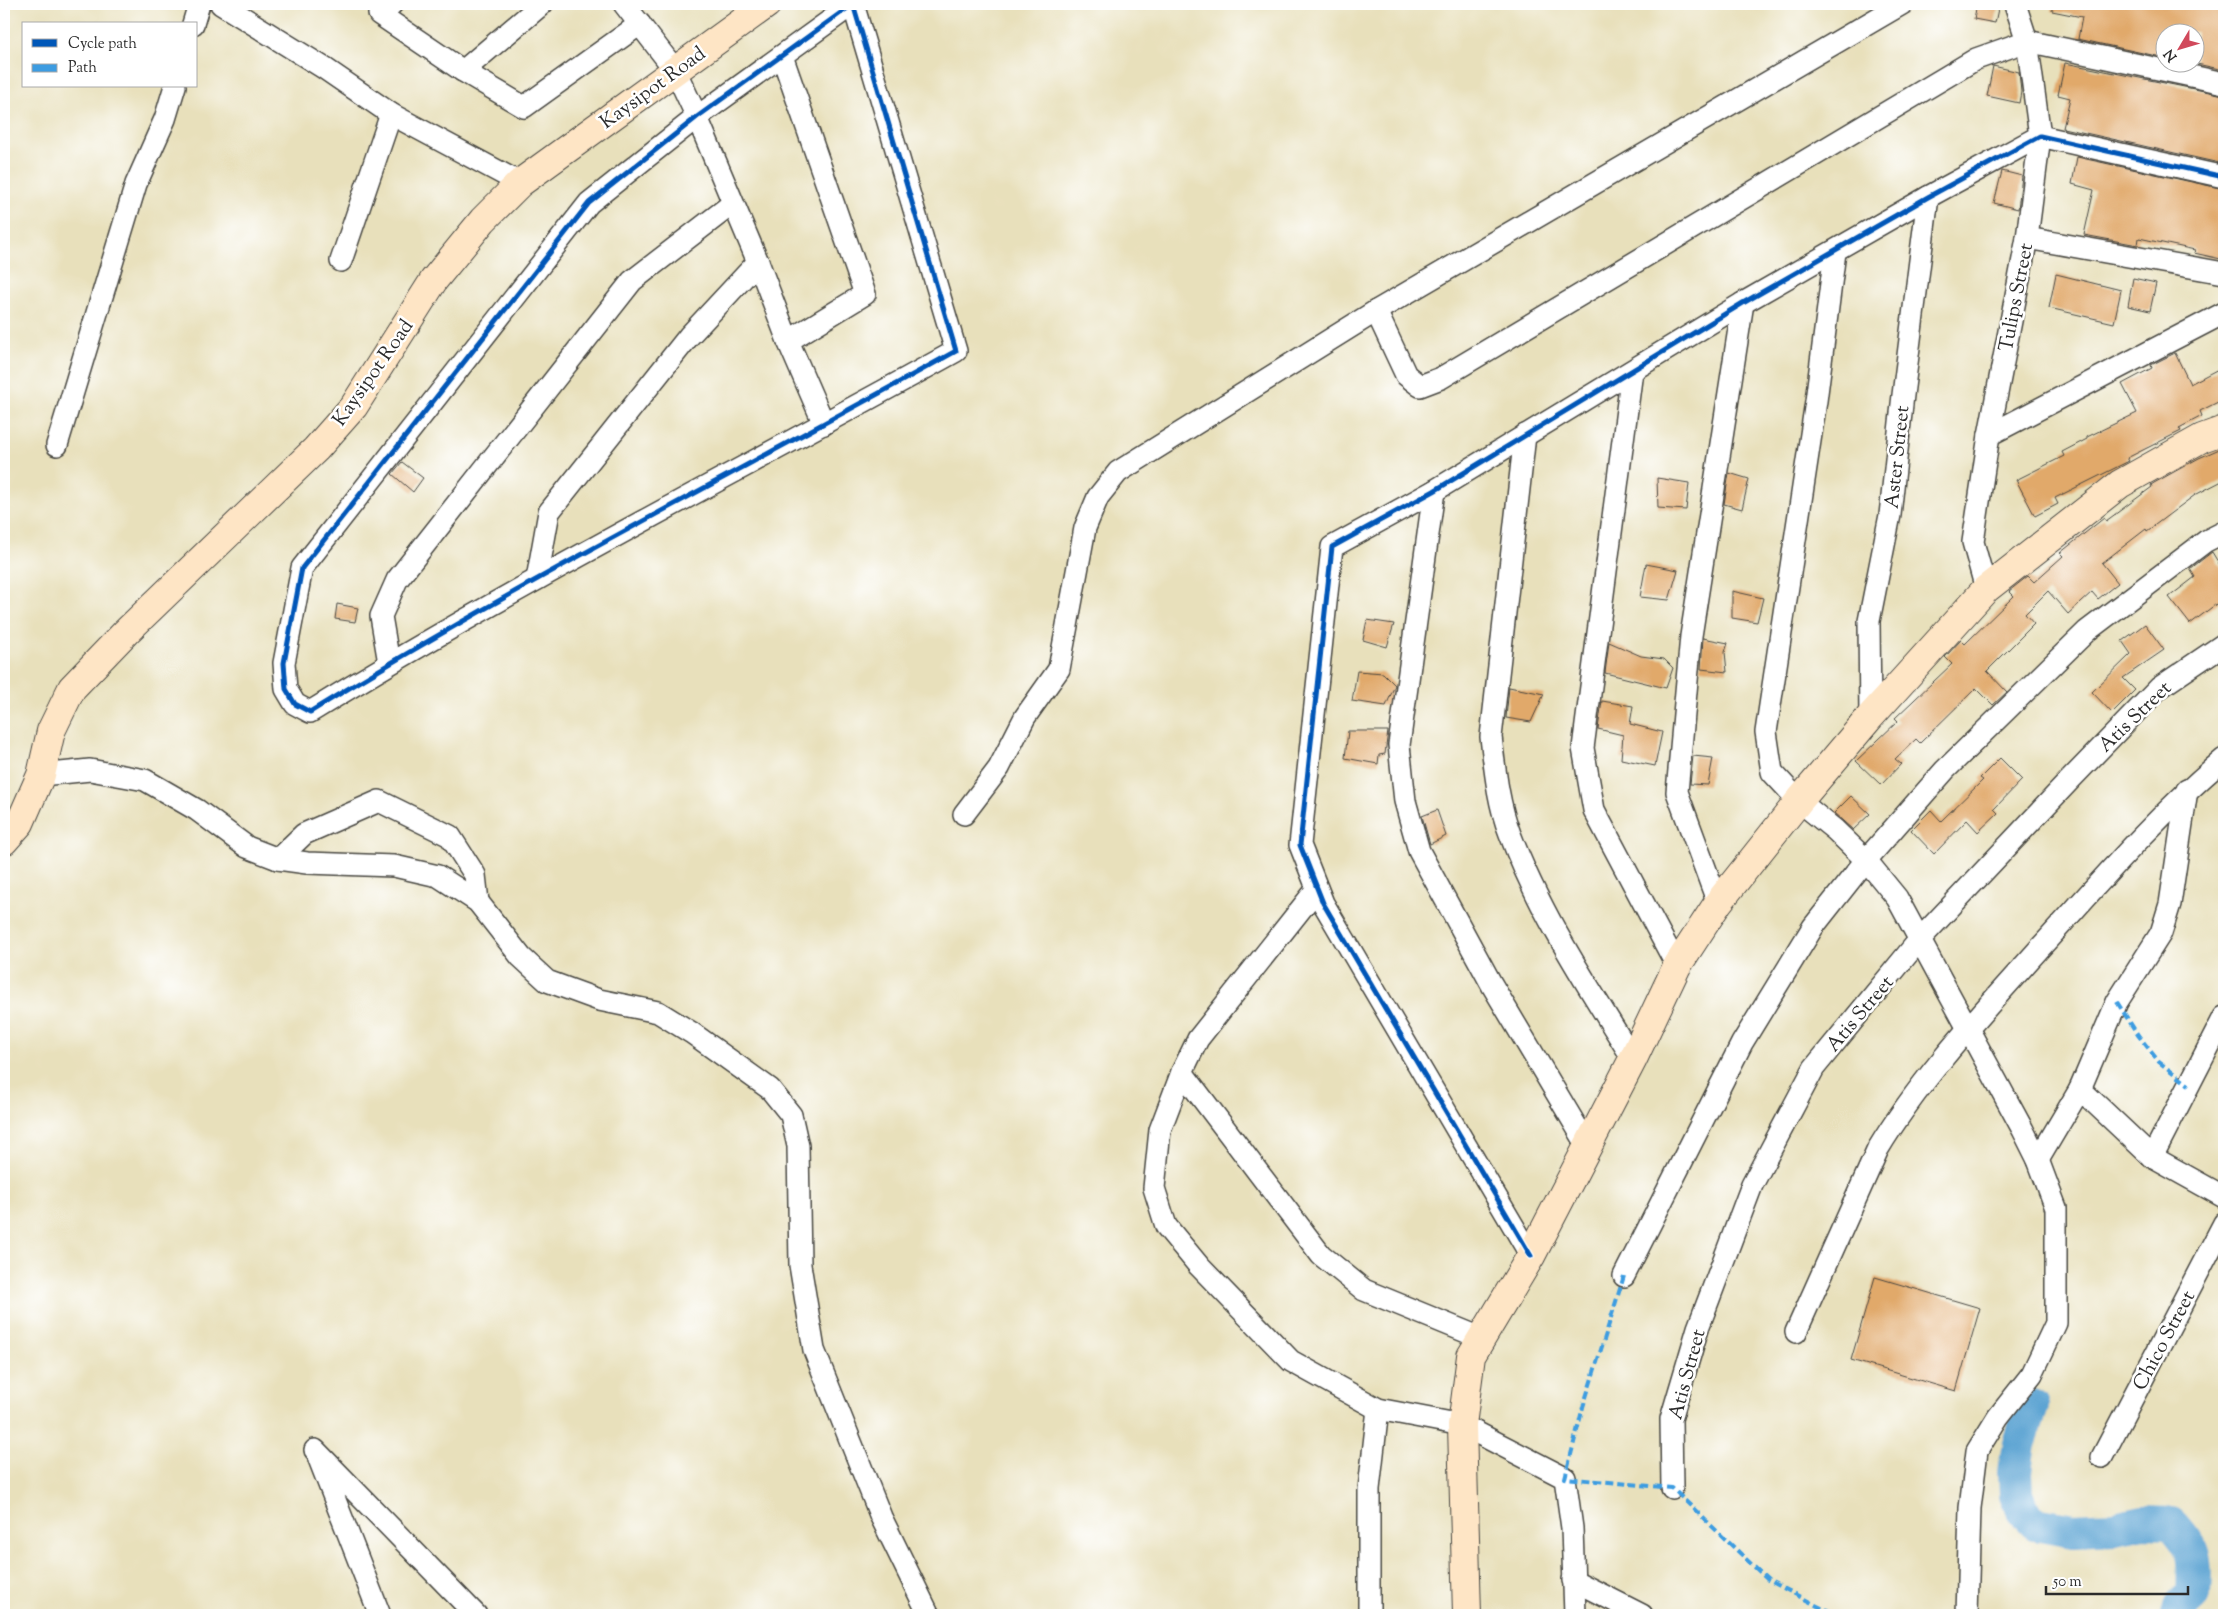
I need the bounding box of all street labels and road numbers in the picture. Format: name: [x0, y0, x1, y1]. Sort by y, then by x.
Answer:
street label: Kaysipot Road: [594, 41, 712, 137]
street label: Tulips Street: [1993, 241, 2042, 354]
street label: Kaysipot Road: [326, 314, 422, 433]
street label: Aster Street: [1879, 404, 1918, 510]
street label: Atis Street: [2092, 675, 2179, 760]
street label: Atis Street: [1820, 970, 1902, 1059]
street label: Chico Street: [2127, 1286, 2204, 1396]
street label: Atis Street: [1662, 1326, 1714, 1423]

